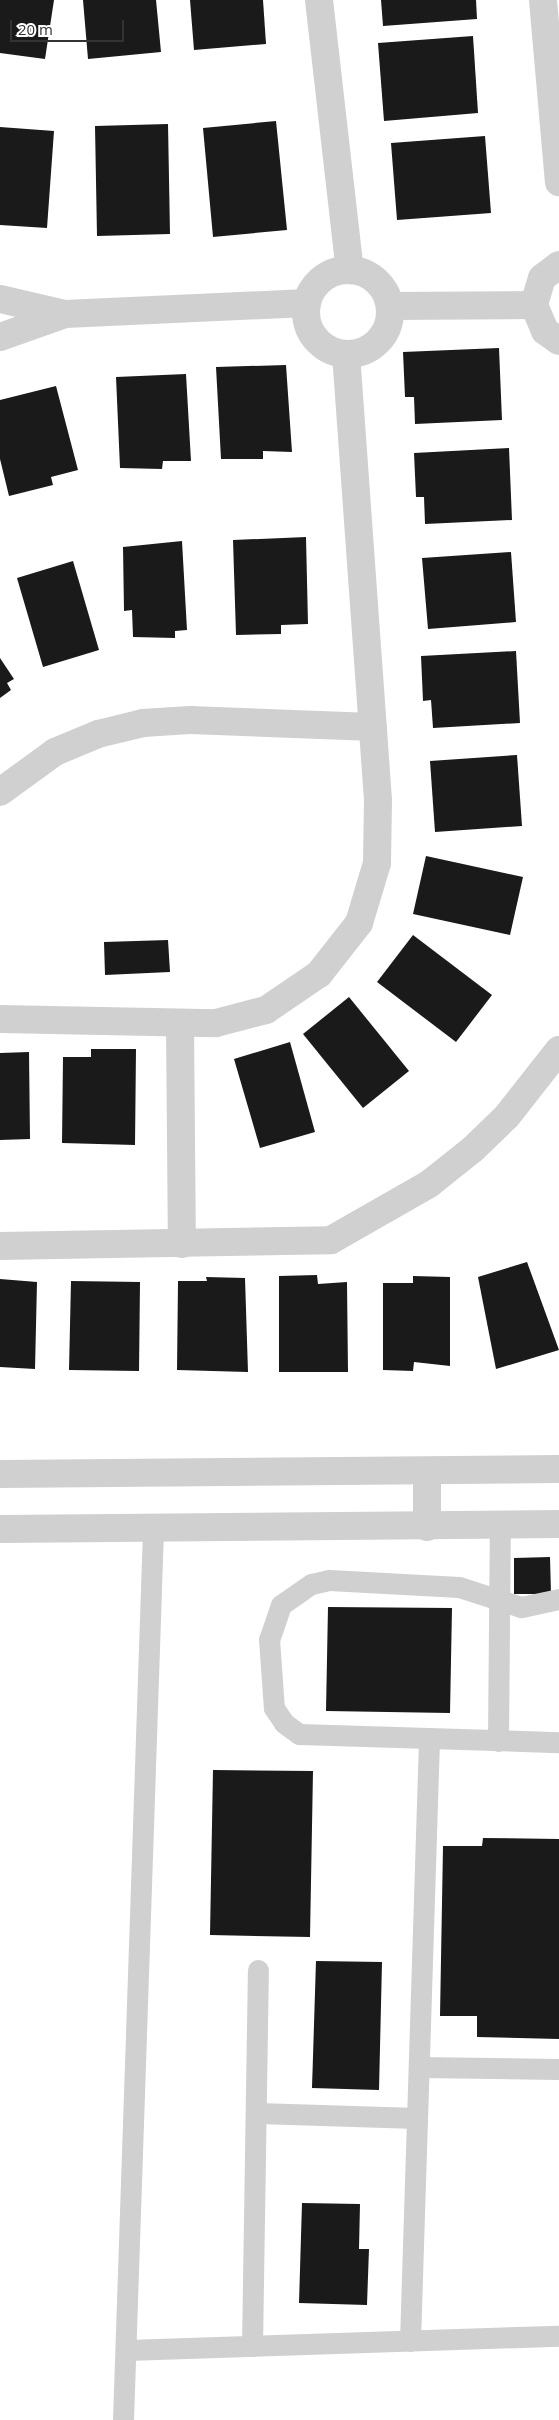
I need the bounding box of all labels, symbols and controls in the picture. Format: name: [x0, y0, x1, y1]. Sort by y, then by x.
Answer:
scale bar: [12, 10, 126, 42]
text: 20 m: [18, 19, 53, 39]

